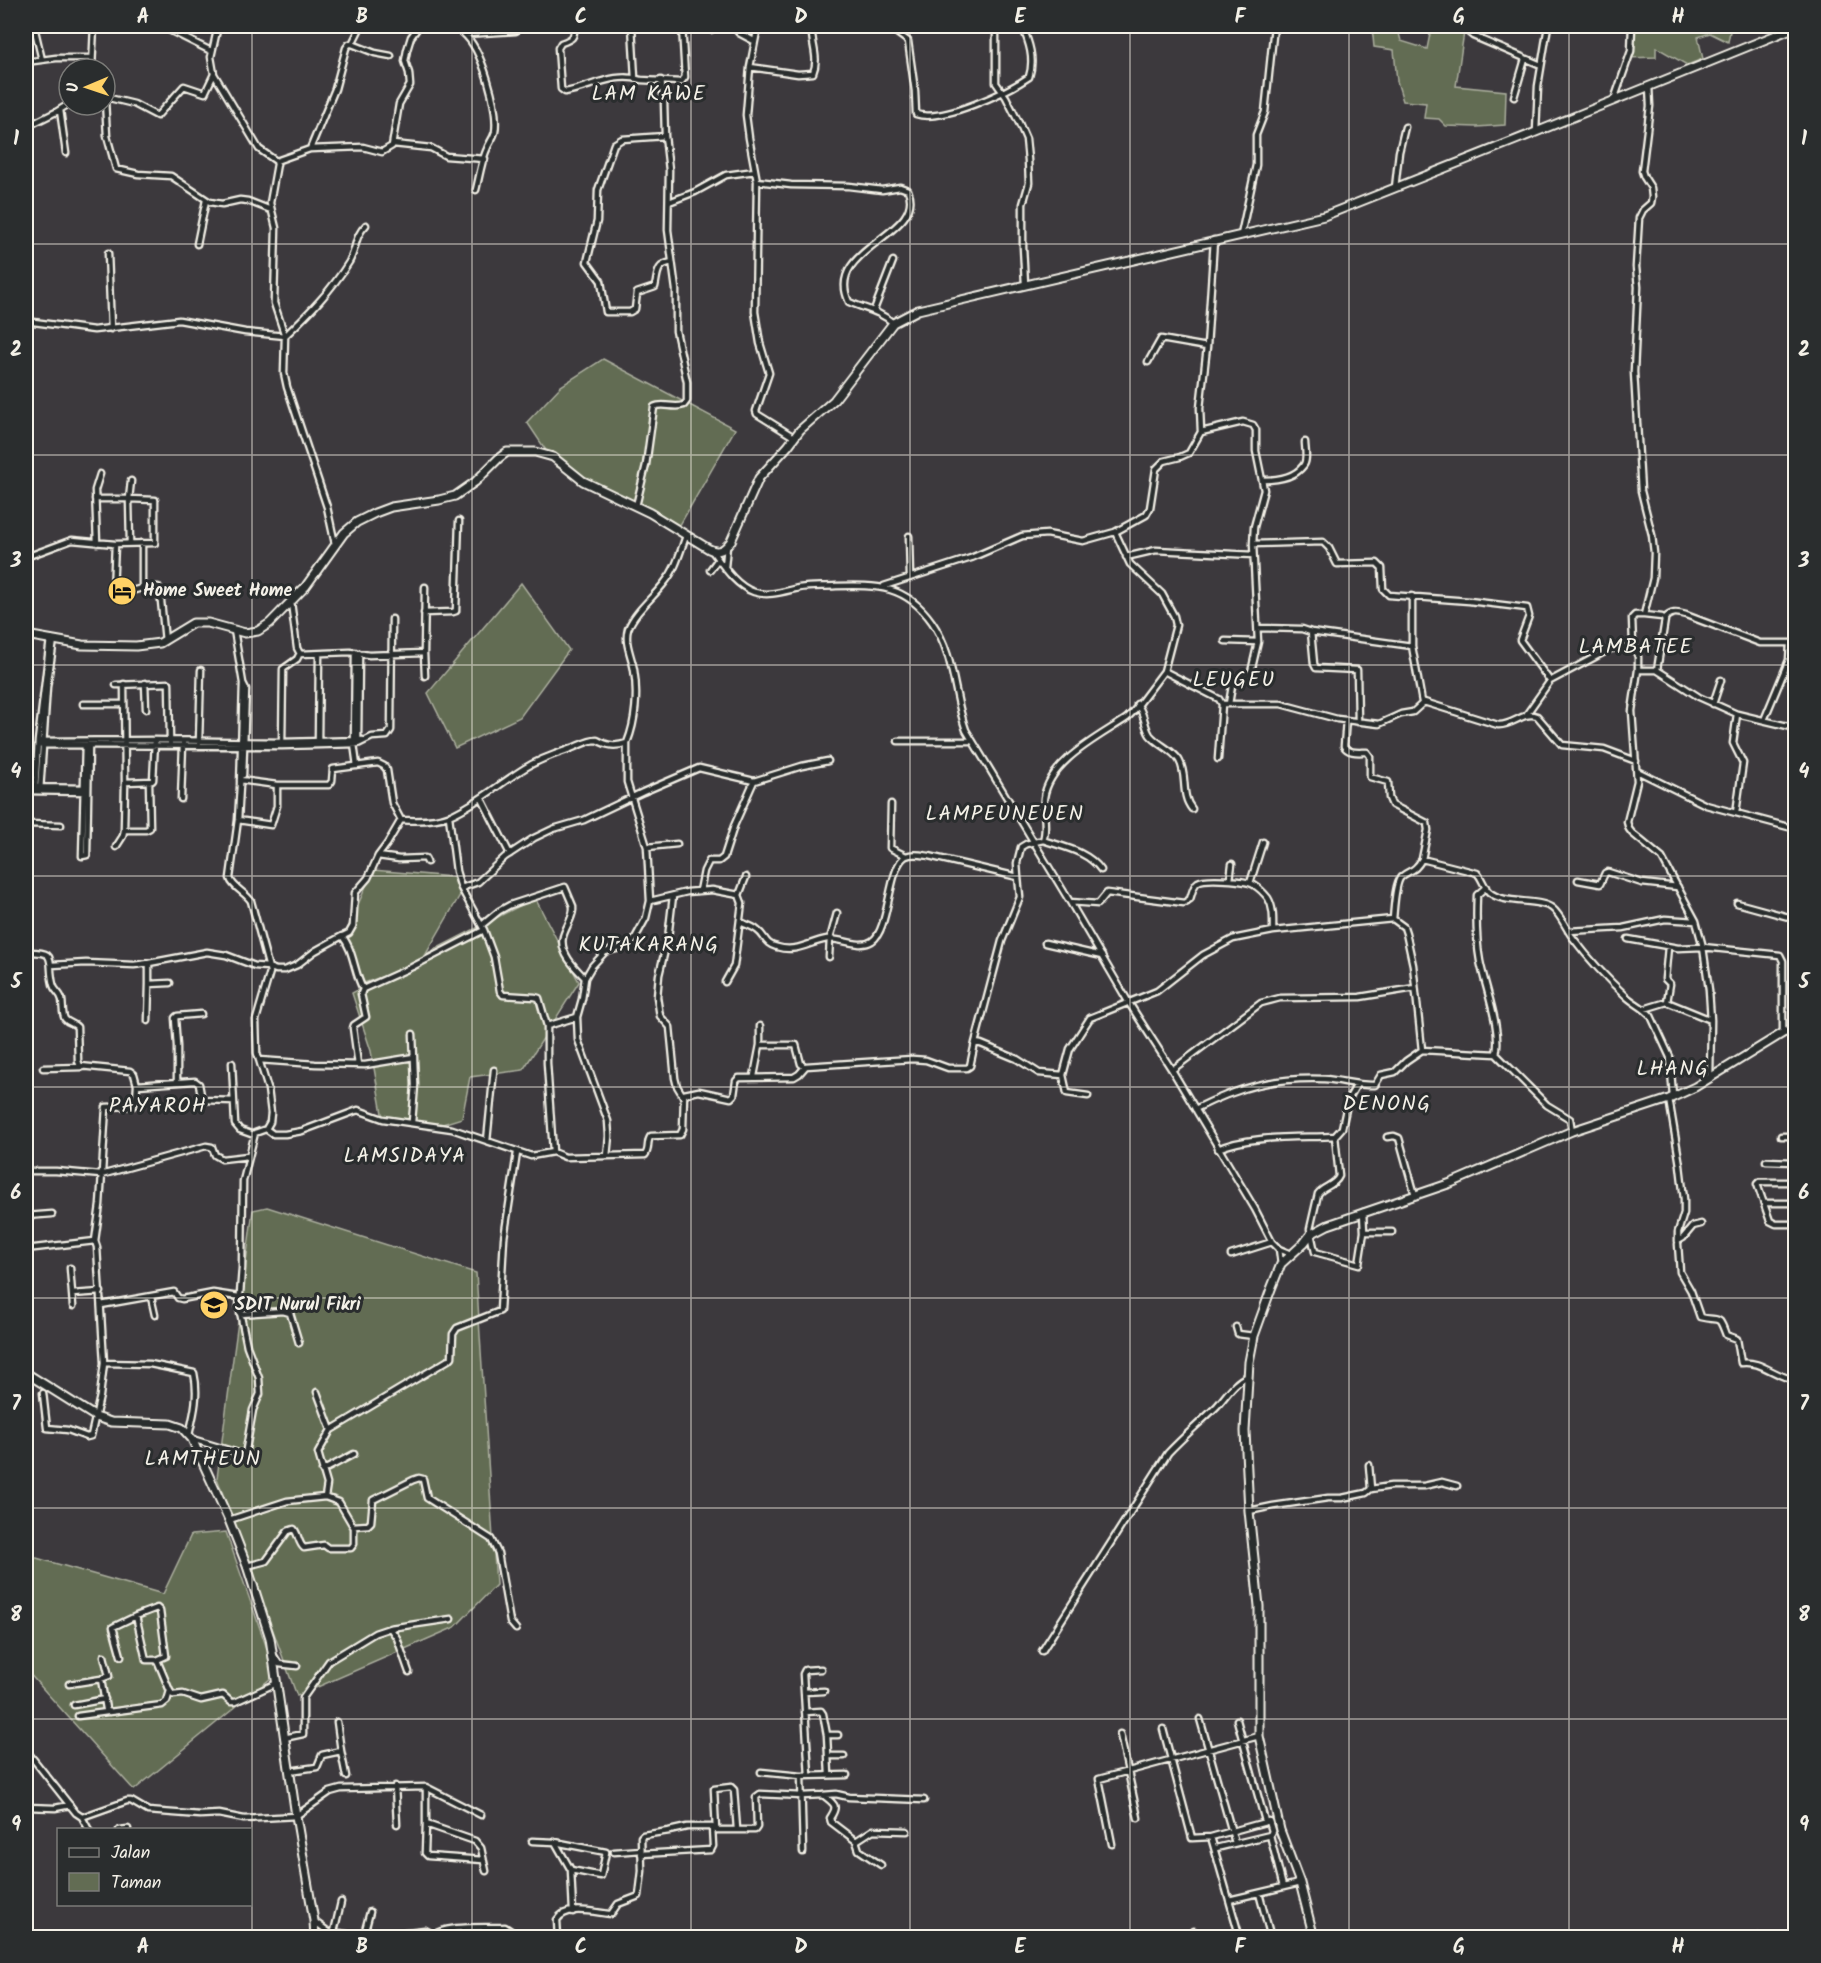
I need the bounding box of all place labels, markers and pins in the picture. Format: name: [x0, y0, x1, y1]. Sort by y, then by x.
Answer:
hotel icon: Home Sweet Home: [106, 575, 138, 607]
place label: Home Sweet Home: [143, 577, 292, 606]
school or university icon: SDIT Nurul Fikri: [198, 1289, 230, 1321]
place label: SDIT Nurul Fikri: [235, 1291, 361, 1320]

